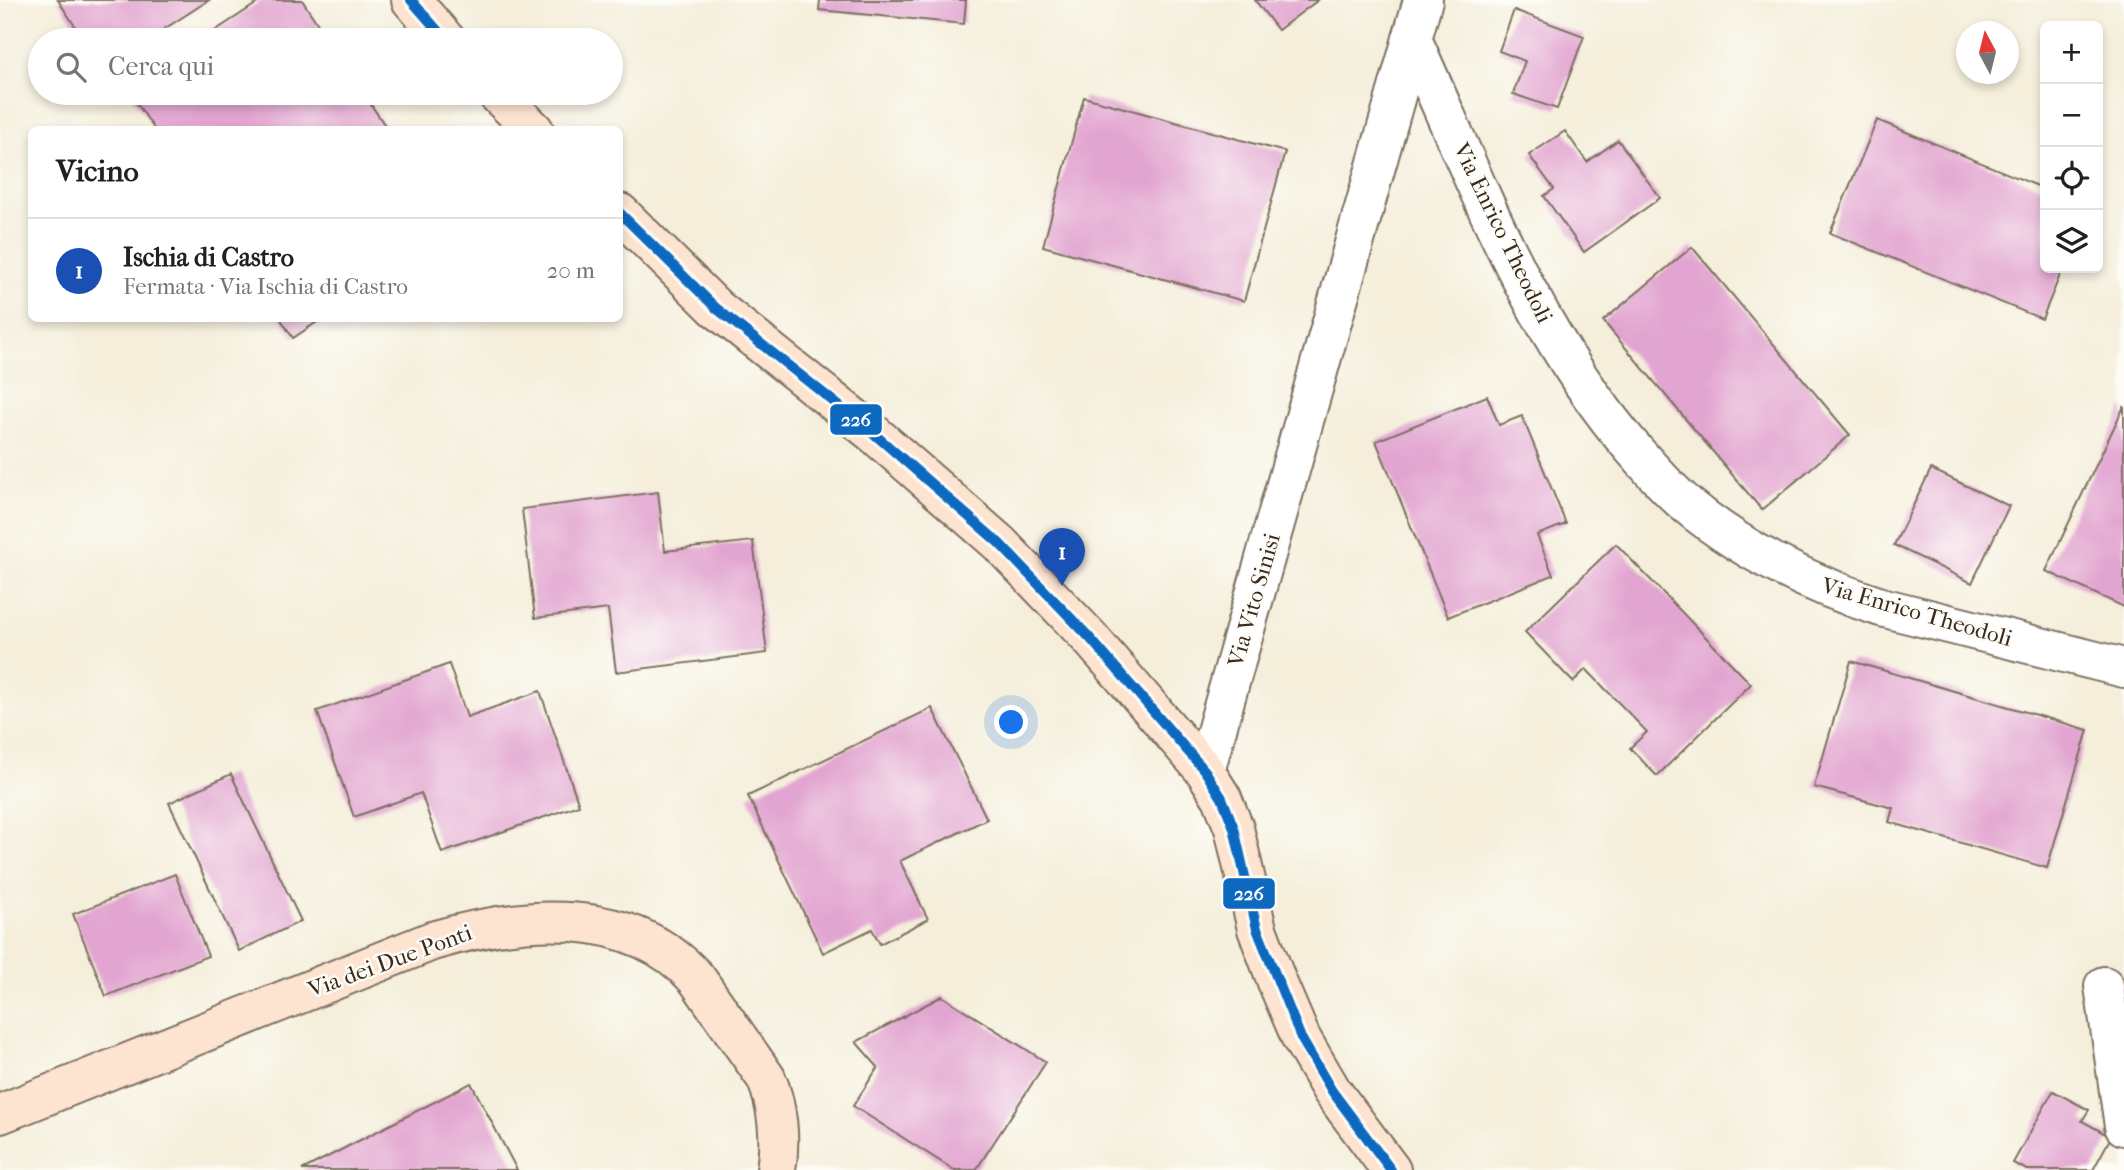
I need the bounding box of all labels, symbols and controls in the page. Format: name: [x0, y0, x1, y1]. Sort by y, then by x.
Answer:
north arrow: [1956, 21, 2019, 84]
map controls: [2040, 21, 2103, 273]
button: +: [2040, 21, 2103, 84]
search box: [28, 28, 623, 105]
icon: search: [52, 48, 90, 86]
text: Cerca qui: [108, 51, 214, 82]
button: −: [2040, 84, 2103, 147]
street label: Via Enrico Theodoli: [1447, 138, 1558, 328]
button: locate: [2040, 147, 2103, 210]
text: Vicino: [56, 154, 139, 189]
button: layers: [2040, 210, 2103, 273]
text: Ischia di Castro: [123, 242, 294, 273]
text: 1: [75, 257, 83, 284]
text: 20 m: [546, 257, 595, 284]
text: Fermata · Via Ischia di Castro: [123, 273, 408, 300]
line badge: 226: [829, 403, 883, 436]
text: 226: [841, 409, 872, 431]
pin: 1: [1039, 528, 1085, 586]
street label: Via Vito Sinisi: [1222, 530, 1286, 671]
street label: Via Enrico Theodoli: [1818, 572, 2016, 652]
your location: [994, 705, 1028, 739]
line badge: 226: [1222, 877, 1276, 910]
text: 226: [1234, 883, 1265, 905]
street label: Via dei Due Ponti: [303, 919, 476, 1004]

